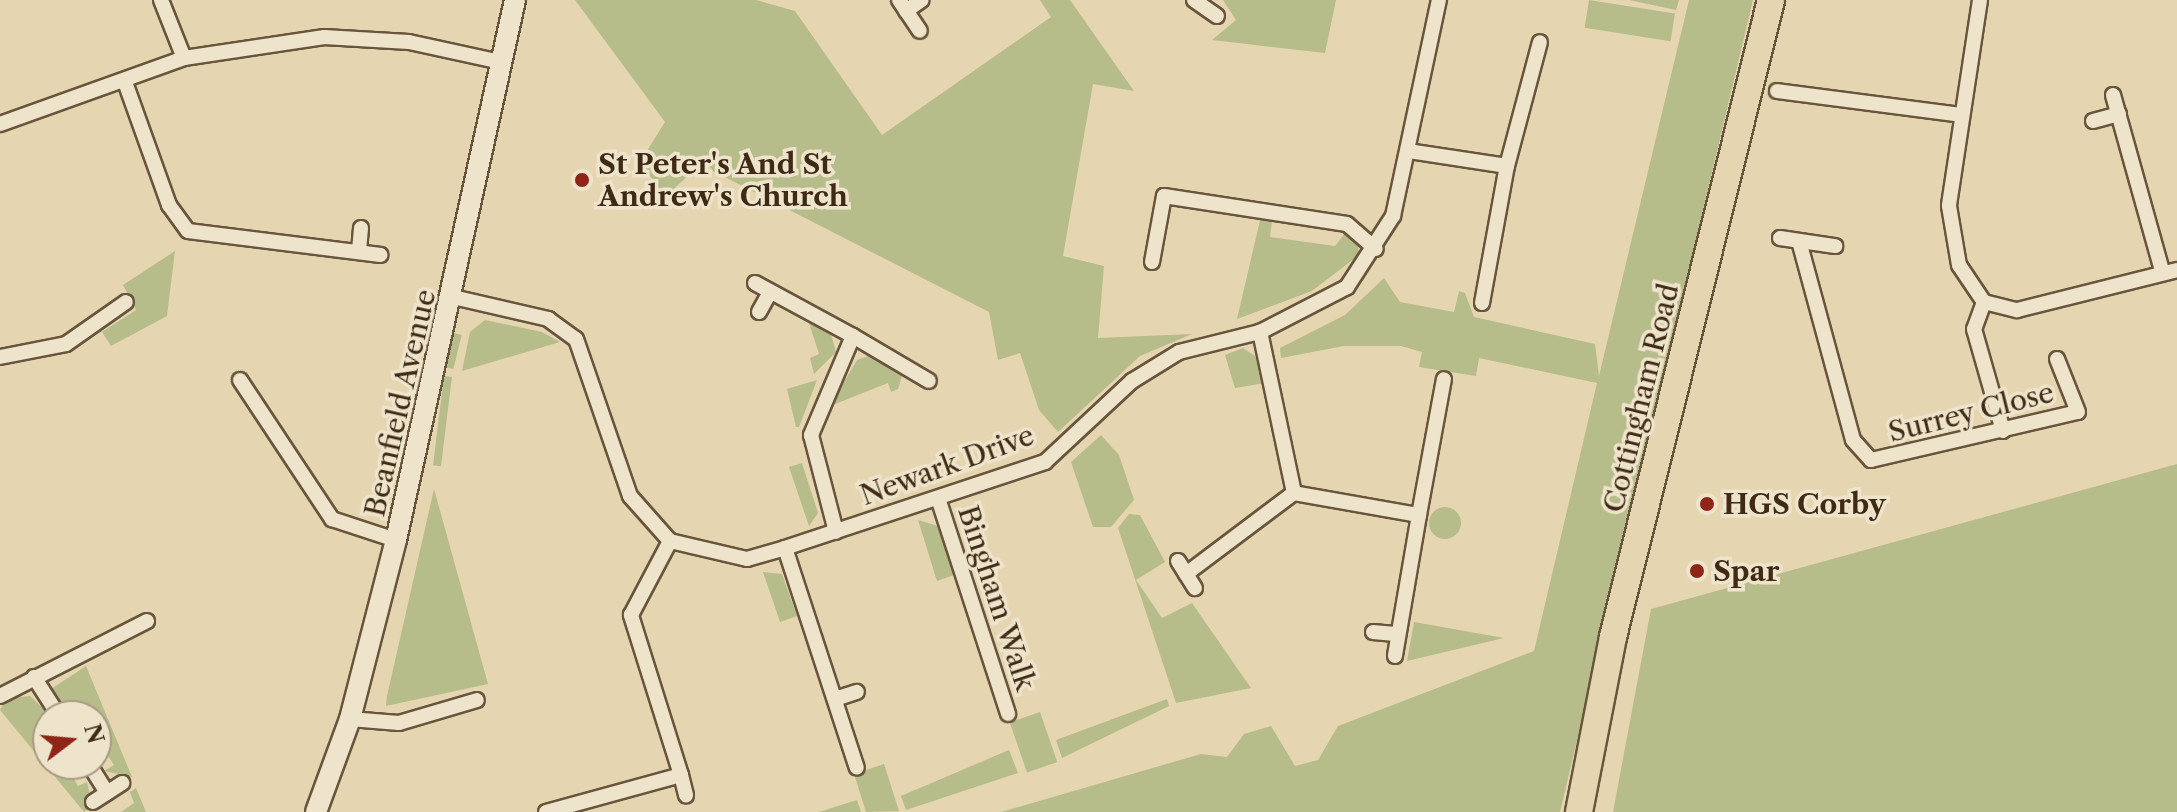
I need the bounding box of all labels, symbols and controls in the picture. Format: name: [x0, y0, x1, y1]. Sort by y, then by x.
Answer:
place label: St Peter's And St Andrew's Church: [598, 147, 848, 213]
marker: St Peter's And St Andrew's Church: [573, 171, 591, 189]
street label: Cottingham Road: [1596, 280, 1686, 516]
street label: Beanfield Avenue: [357, 286, 443, 520]
street label: Surrey Close: [1884, 375, 2058, 449]
street label: Newark Drive: [855, 418, 1039, 512]
place label: HGS Corby: [1723, 487, 1886, 521]
marker: HGS Corby: [1698, 495, 1716, 513]
street label: Bingham Walk: [951, 501, 1043, 695]
place label: Spar: [1713, 554, 1779, 588]
marker: Spar: [1688, 562, 1706, 580]
north arrow: [32, 700, 112, 780]
text: N: [78, 721, 109, 747]

